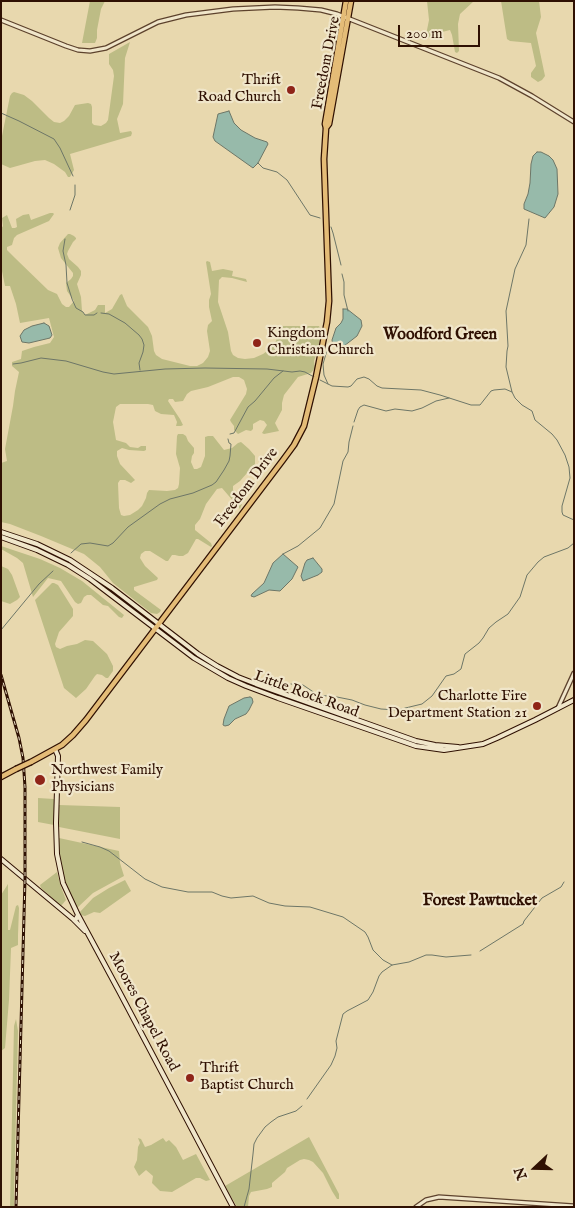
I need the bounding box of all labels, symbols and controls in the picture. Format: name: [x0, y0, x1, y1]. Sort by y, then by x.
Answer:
street label: Freedom Drive: [309, 15, 345, 111]
scale bar: [400, 15, 482, 47]
text: 200 m: [406, 24, 443, 43]
place label: Thrift Road Church: [198, 72, 281, 107]
marker: Thrift Road Church: [285, 84, 297, 96]
place label: Kingdom Christian Church: [267, 325, 374, 360]
district label: Woodford Green: [383, 326, 497, 346]
marker: Kingdom Christian Church: [251, 337, 263, 349]
street label: Freedom Drive: [211, 445, 283, 531]
street label: Little Rock Road: [251, 668, 361, 722]
place label: Charlotte Fire Department Station 21: [388, 688, 527, 723]
marker: Charlotte Fire Department Station 21: [531, 700, 543, 712]
place label: Northwest Family Physicians: [51, 762, 163, 797]
marker: Northwest Family Physicians: [33, 773, 47, 787]
district label: Forest Pawtucket: [423, 892, 537, 912]
street label: Moores Chapel Road: [104, 949, 182, 1075]
place label: Thrift Baptist Church: [200, 1060, 294, 1095]
marker: Thrift Baptist Church: [184, 1072, 196, 1084]
north arrow: [510, 1143, 560, 1193]
text: N: [510, 1164, 532, 1182]

